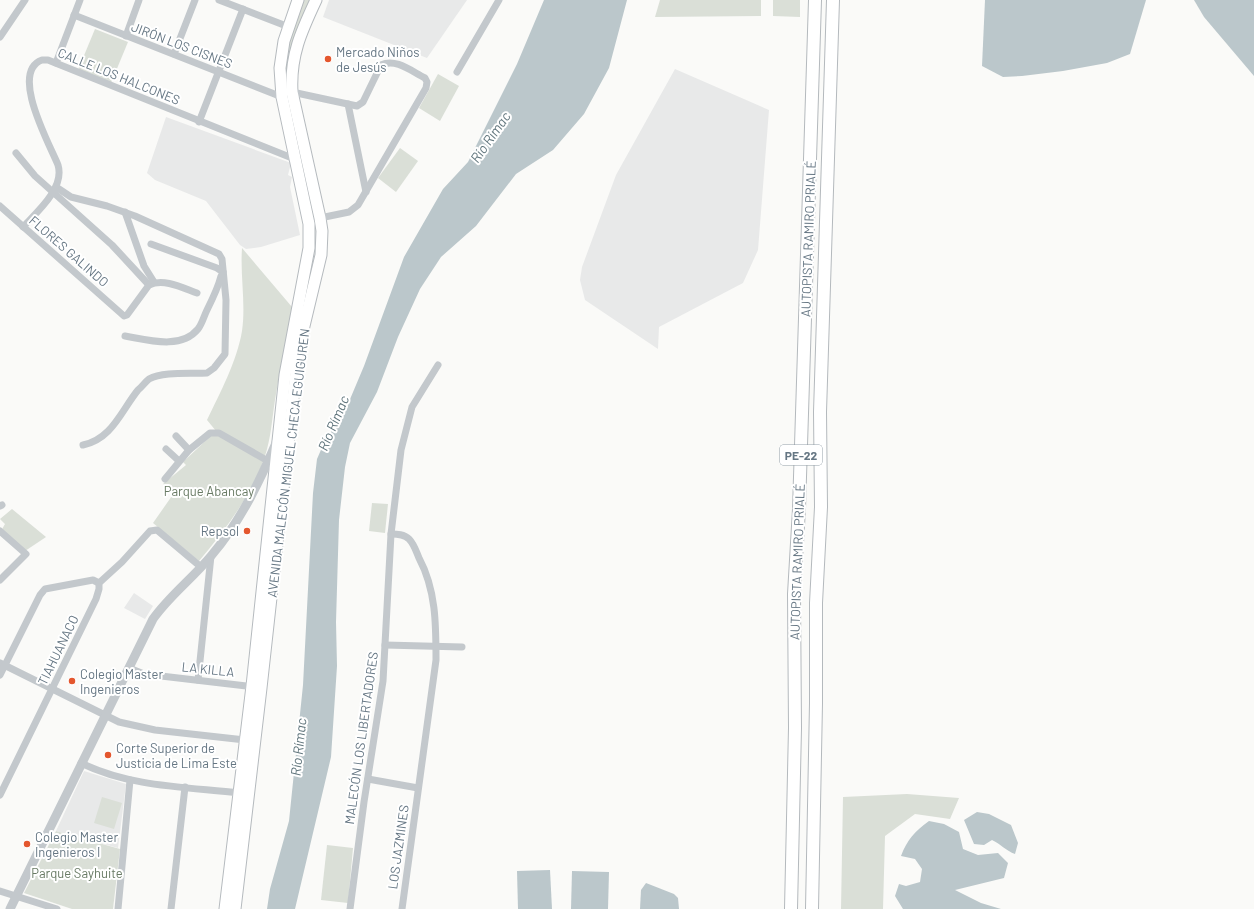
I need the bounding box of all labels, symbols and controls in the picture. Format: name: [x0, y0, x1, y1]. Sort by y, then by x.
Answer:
street label: JIRÓN LOS CISNES: [129, 18, 235, 72]
street label: CALLE LOS HALCONES: [56, 44, 182, 108]
place label: Mercado Niños de Jesús: [336, 44, 420, 75]
marker: Mercado Niños de Jesús: [323, 54, 333, 64]
water label: Río Rímac: [466, 108, 514, 166]
street label: AUTOPISTA RAMIRO PRIALÉ: [797, 160, 819, 317]
street label: FLORES GALINDO: [26, 212, 112, 290]
street label: AVENIDA MALECÓN MIGUEL CHECA EGUIGUREN: [264, 328, 312, 598]
water label: Río Rímac: [314, 393, 352, 453]
road number: PE-22: [780, 445, 822, 465]
park label: Parque Abancay: [164, 483, 254, 499]
street label: AUTOPISTA RAMIRO PRIALÉ: [786, 483, 808, 640]
place label: Repsol: [201, 523, 239, 539]
marker: Repsol: [242, 526, 252, 536]
street label: TIAHUANACO: [34, 612, 82, 688]
street label: MALECÓN LOS LIBERTADORES: [341, 651, 381, 825]
street label: LA KILLA: [181, 658, 235, 680]
place label: Colegio Master Ingenieros: [80, 666, 163, 697]
marker: Colegio Master Ingenieros: [67, 676, 77, 686]
water label: Río Rímac: [287, 717, 309, 777]
place label: Corte Superior de Justicia de Lima Este: [116, 740, 237, 771]
marker: Corte Superior de Justicia de Lima Este: [103, 750, 113, 760]
street label: LOS JAZMINES: [384, 804, 412, 890]
place label: Colegio Master Ingenieros I: [35, 829, 118, 860]
marker: Colegio Master Ingenieros I: [22, 839, 32, 849]
park label: Parque Sayhuite: [31, 865, 123, 881]

